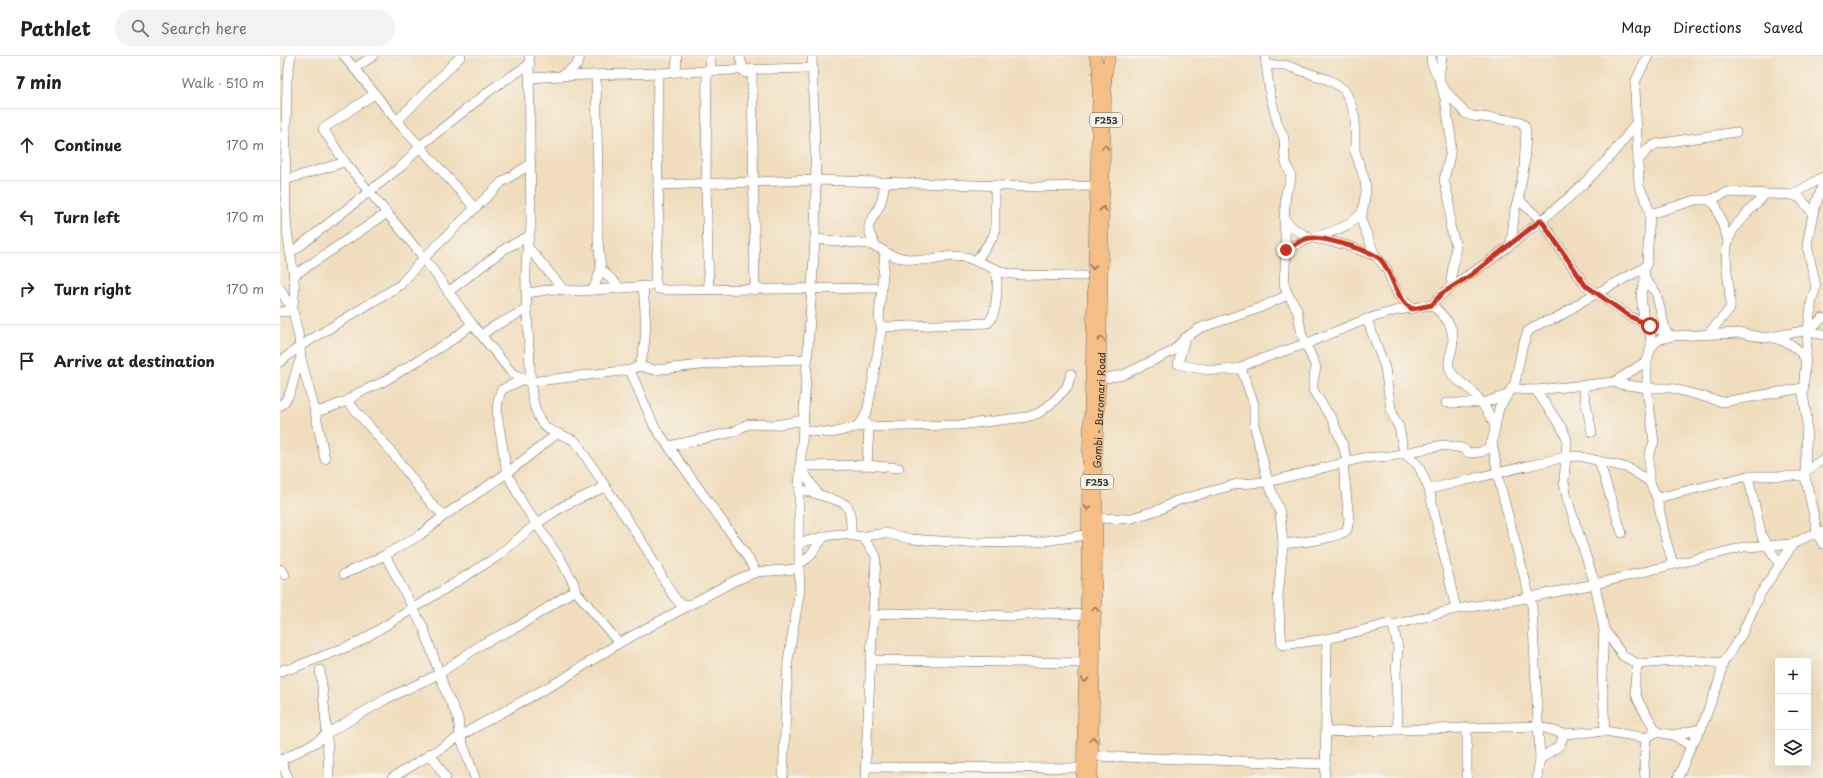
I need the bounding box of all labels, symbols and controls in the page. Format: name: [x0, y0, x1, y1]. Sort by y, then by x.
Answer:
search box: [115, 10, 395, 46]
text: Pathlet: [20, 14, 91, 42]
text: Search here: [161, 16, 247, 39]
icon: search: [129, 17, 151, 39]
text: Map: [1621, 17, 1651, 38]
text: Directions: [1673, 17, 1741, 38]
text: Saved: [1763, 17, 1803, 38]
text: 7 min: [16, 69, 62, 95]
text: Walk · 510 m: [181, 73, 264, 92]
road number: F253: [1090, 113, 1122, 127]
text: Continue: [54, 133, 122, 156]
icon: ahead: [16, 134, 38, 156]
text: 170 m: [226, 135, 264, 154]
one-way arrow: [1101, 143, 1110, 150]
text: Turn left: [54, 205, 120, 228]
icon: left: [16, 206, 38, 228]
one-way arrow: [1099, 206, 1107, 212]
text: 170 m: [226, 207, 264, 226]
route end: [1277, 241, 1295, 259]
one-way arrow: [1089, 264, 1098, 270]
text: Turn right: [54, 277, 131, 300]
icon: right: [16, 278, 38, 300]
text: 170 m: [226, 279, 264, 298]
route start: [1641, 317, 1659, 335]
one-way arrow: [1097, 336, 1105, 342]
text: Arrive at destination: [54, 349, 215, 372]
icon: arrive: [16, 350, 38, 372]
street label: Gombi - Baromari Road: [1088, 352, 1108, 468]
road number: F253: [1081, 475, 1113, 489]
one-way arrow: [1084, 505, 1092, 511]
one-way arrow: [1091, 606, 1100, 612]
map controls: [1775, 658, 1811, 766]
button: +: [1775, 658, 1811, 694]
one-way arrow: [1081, 677, 1089, 683]
button: −: [1775, 694, 1811, 730]
button: layers: [1775, 730, 1811, 766]
one-way arrow: [1089, 736, 1097, 742]

